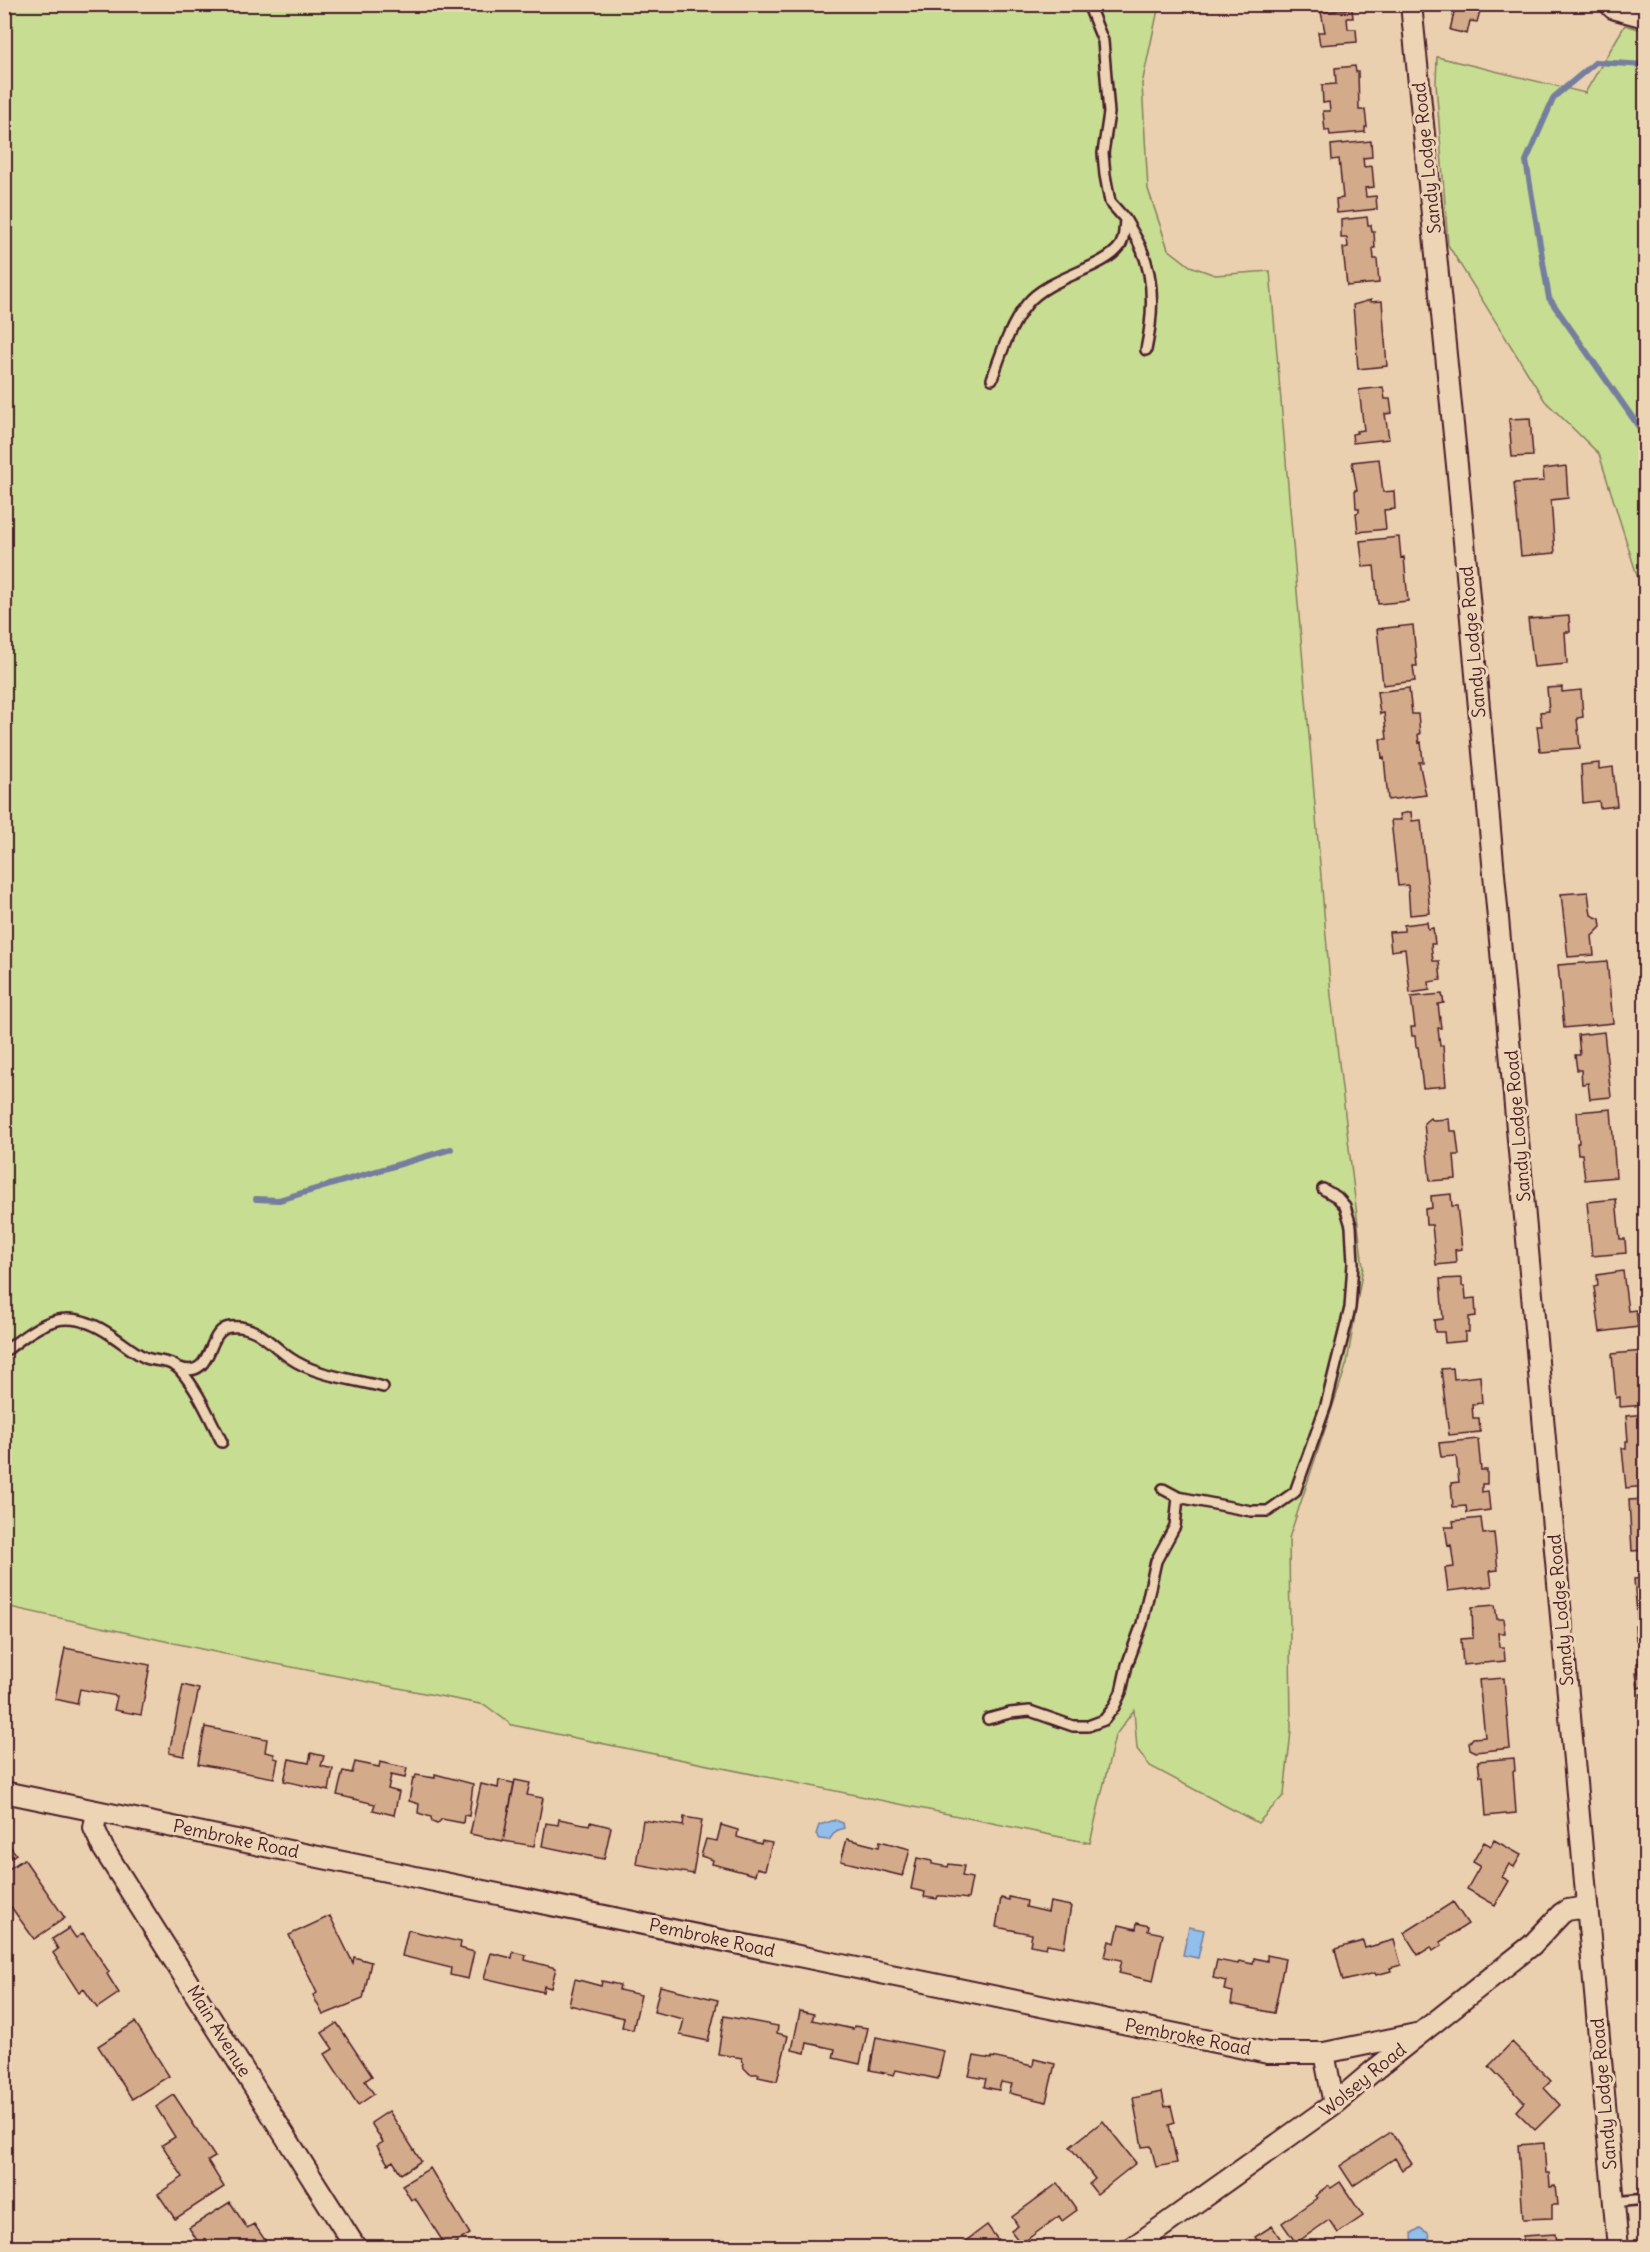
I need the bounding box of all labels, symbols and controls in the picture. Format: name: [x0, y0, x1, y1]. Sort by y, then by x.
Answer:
street label: Sandy Lodge Road: [1407, 81, 1446, 235]
street label: Sandy Lodge Road: [1454, 565, 1491, 719]
street label: Sandy Lodge Road: [1499, 1049, 1536, 1203]
street label: Sandy Lodge Road: [1542, 1533, 1579, 1687]
street label: Pembroke Road: [171, 1814, 302, 1863]
street label: Pembroke Road: [647, 1913, 778, 1962]
street label: Main Avenue: [182, 1981, 257, 2081]
street label: Pembroke Road: [1123, 2013, 1254, 2060]
street label: Sandy Lodge Road: [1585, 2017, 1622, 2171]
street label: Wolsey Road: [1315, 2038, 1411, 2121]

